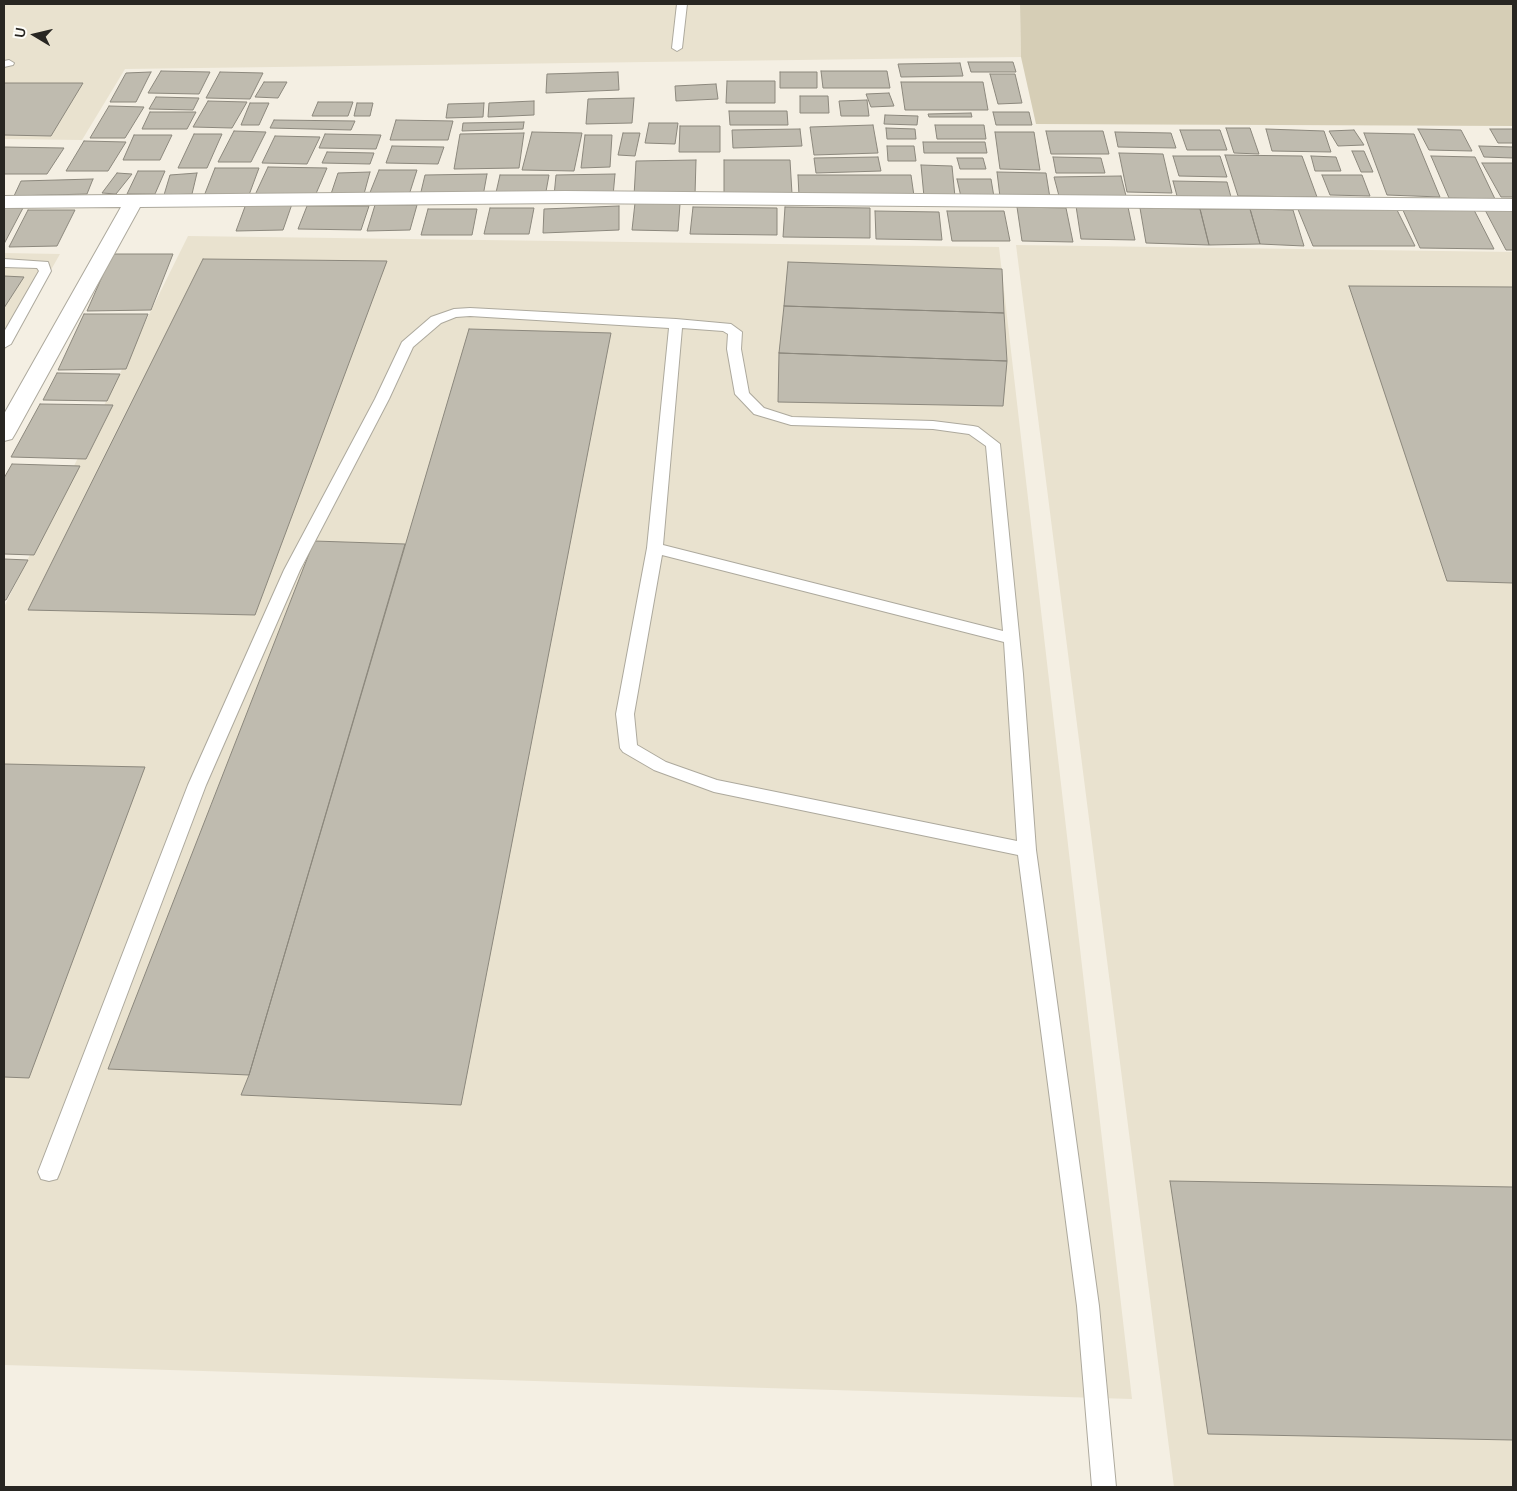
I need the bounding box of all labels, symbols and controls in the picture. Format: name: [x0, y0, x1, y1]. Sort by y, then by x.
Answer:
north arrow: [10, 10, 60, 60]
text: U: [10, 26, 30, 39]

